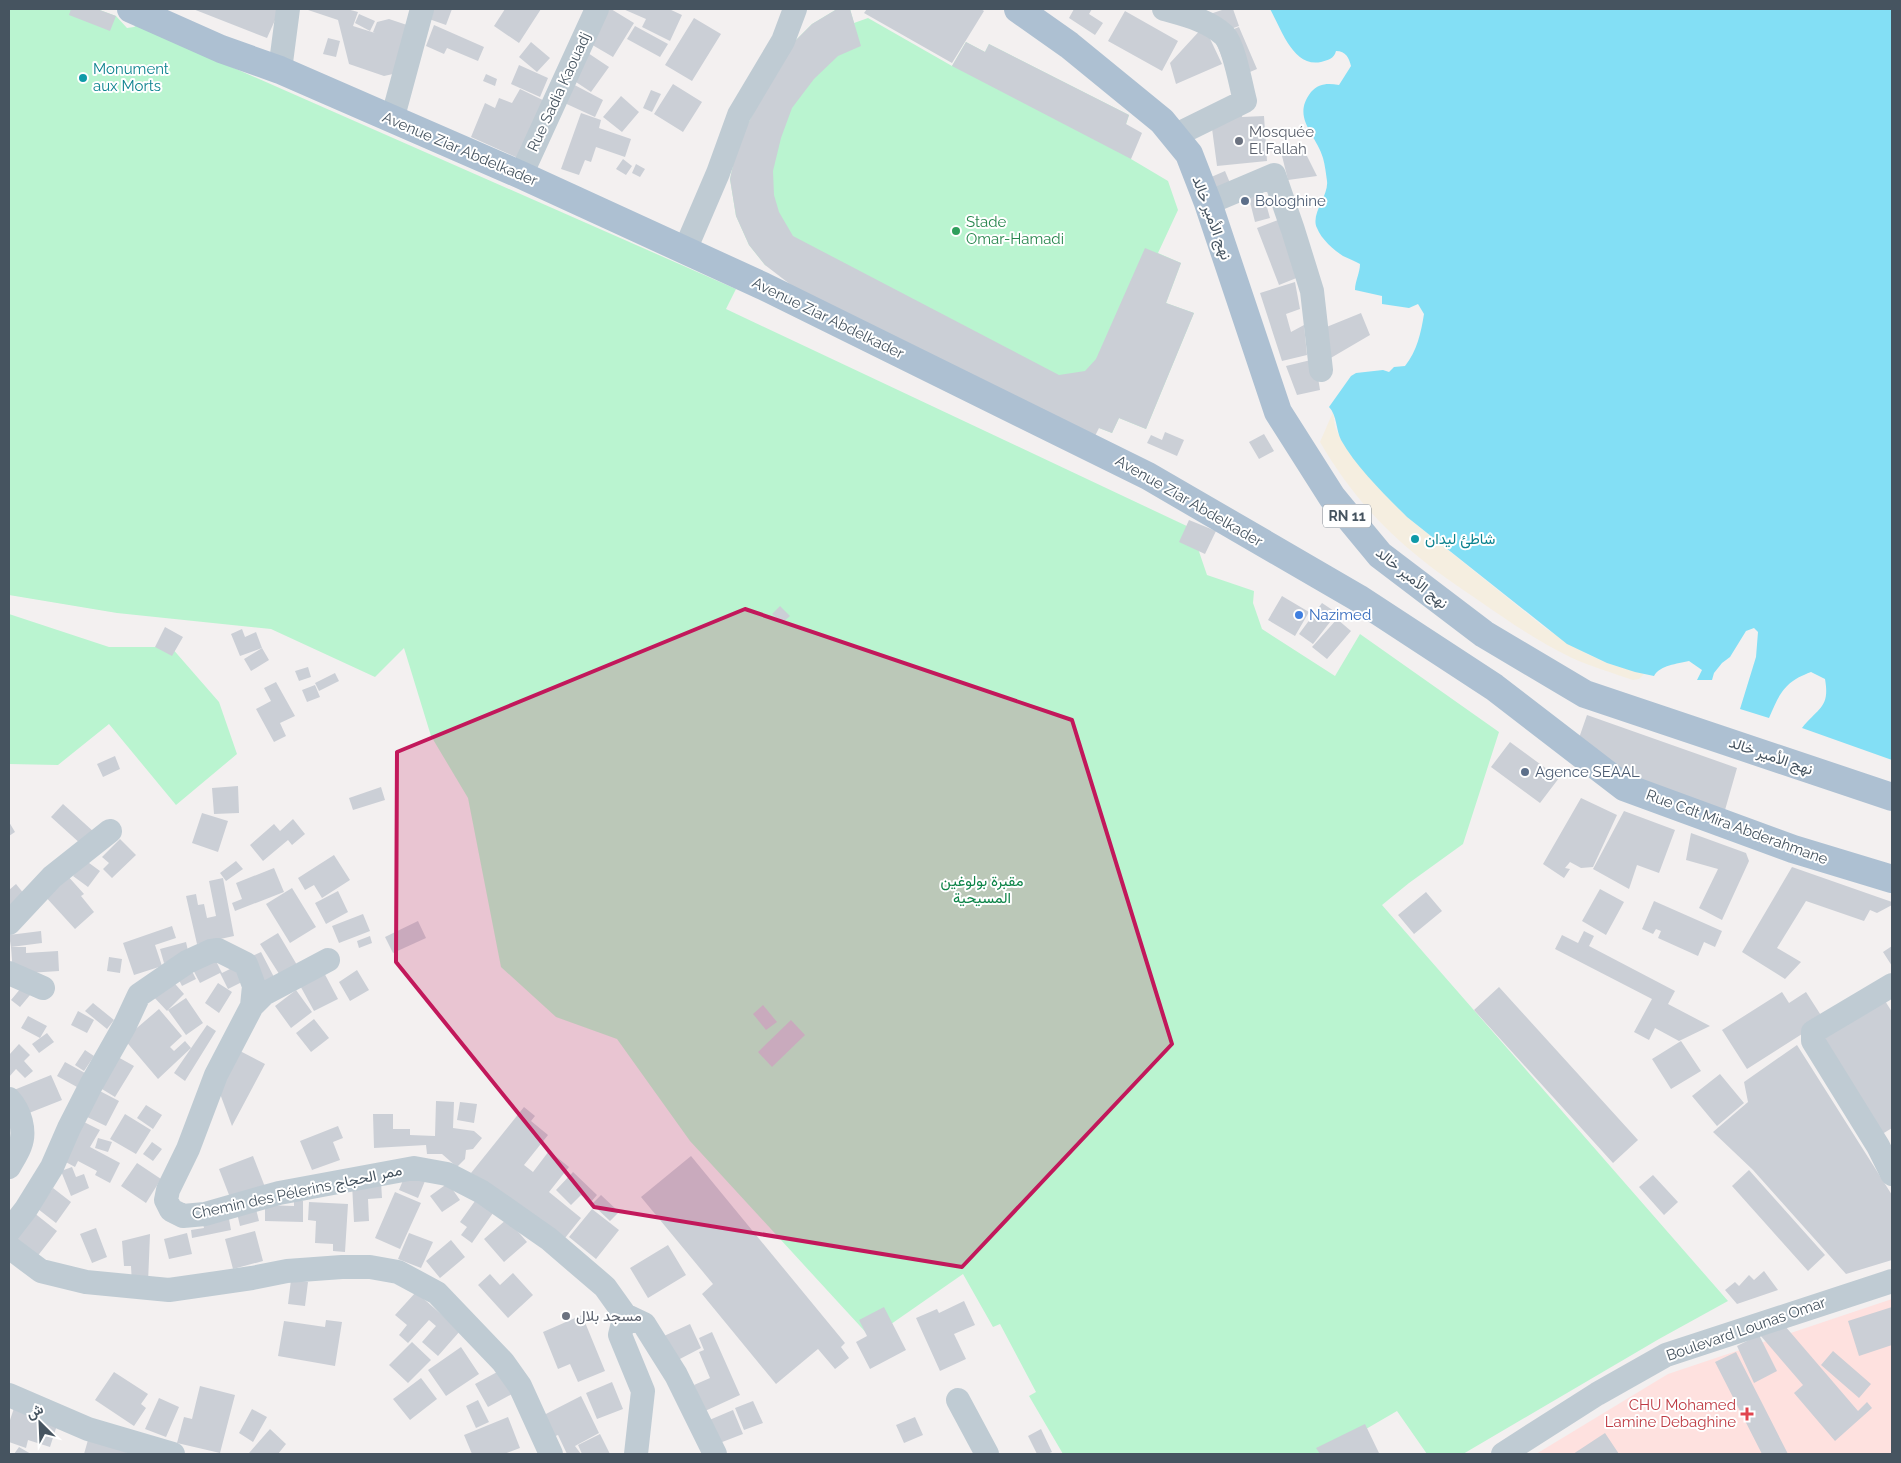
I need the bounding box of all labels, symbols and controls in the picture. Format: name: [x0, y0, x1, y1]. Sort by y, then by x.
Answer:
street label: Rue Sadia Kaouadj: [523, 29, 595, 155]
place label: Monument aux Morts: [93, 60, 169, 95]
marker: Monument aux Morts: [77, 72, 89, 84]
street label: Avenue Ziar Abdelkader: [380, 108, 541, 190]
place label: Mosquée El Fallah: [1249, 123, 1314, 158]
marker: Mosquée El Fallah: [1233, 135, 1245, 147]
street label: نهج الأمير خالد: [1187, 174, 1235, 263]
place label: Bologhine: [1255, 192, 1326, 210]
marker: Bologhine: [1239, 195, 1251, 207]
place label: Stade Omar-Hamadi: [966, 213, 1064, 248]
marker: Stade Omar-Hamadi: [950, 225, 962, 237]
street label: Avenue Ziar Abdelkader: [749, 273, 908, 363]
street label: Avenue Ziar Abdelkader: [1112, 452, 1266, 551]
road number: RN 11: [1323, 504, 1371, 528]
place label: شاطئ ليدان: [1425, 530, 1496, 549]
marker: شاطئ ليدان: [1409, 533, 1421, 545]
street label: نهج الأمير خالد: [1371, 543, 1452, 614]
place label: Nazimed: [1309, 606, 1371, 624]
marker: Nazimed: [1293, 609, 1305, 621]
street label: نهج الأمير خالد: [1726, 733, 1815, 781]
place label: Agence SEAAL: [1535, 763, 1640, 781]
marker: Agence SEAAL: [1519, 766, 1531, 778]
street label: Rue Cdt Mira Abderahmane: [1644, 786, 1831, 868]
park label: مقبرة بولوغين المسيحية: [941, 872, 1023, 907]
street label: Chemin des Pélerins ممر الحجاج: [190, 1161, 404, 1225]
street label: Boulevard Lounas Omar: [1664, 1293, 1829, 1365]
place label: مسجد بلال: [576, 1307, 642, 1325]
marker: مسجد بلال: [560, 1310, 572, 1322]
place label: CHU Mohamed Lamine Debaghine: [1605, 1396, 1736, 1431]
north arrow: [15, 1398, 65, 1448]
text: ش: [24, 1400, 46, 1423]
marker: CHU Mohamed Lamine Debaghine: [1740, 1407, 1754, 1421]

